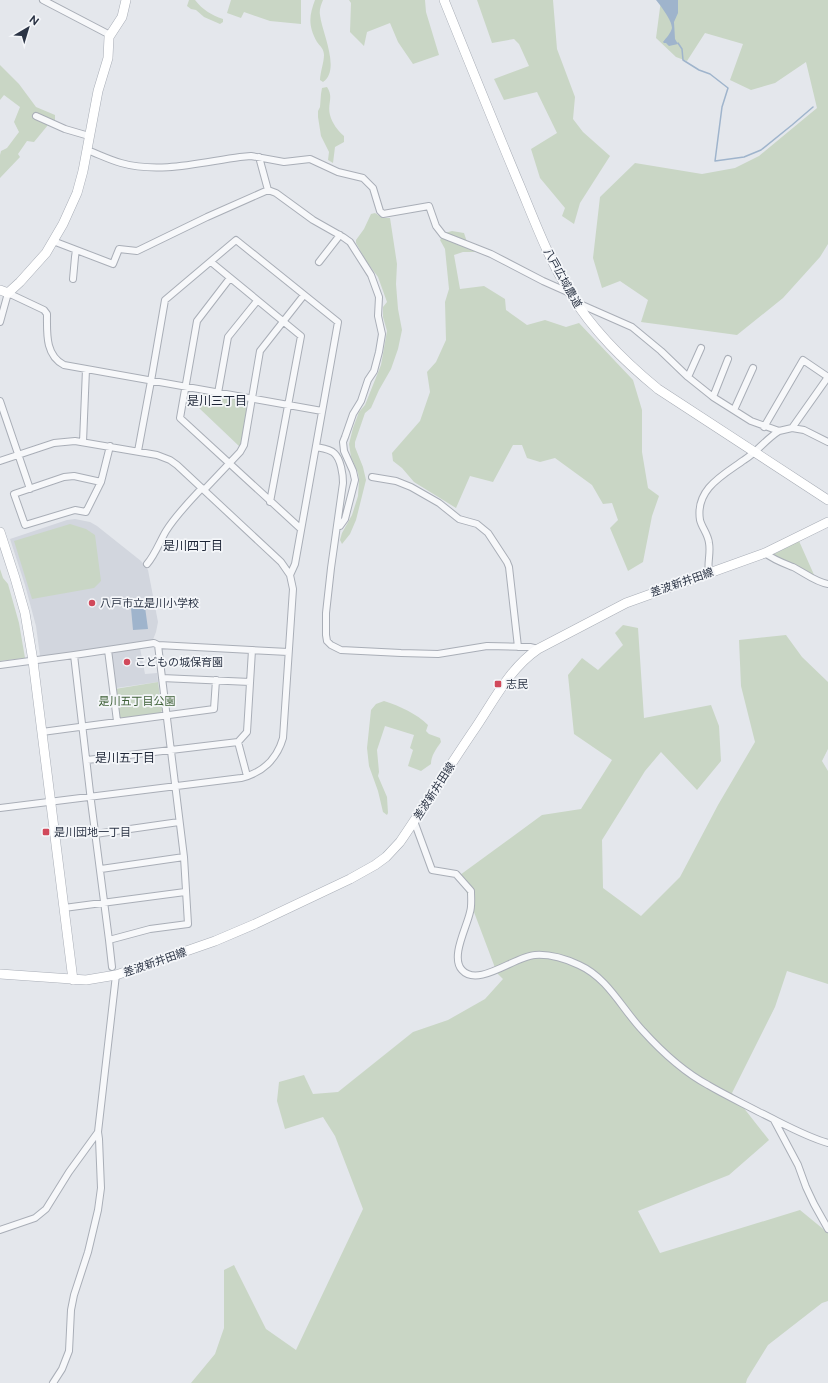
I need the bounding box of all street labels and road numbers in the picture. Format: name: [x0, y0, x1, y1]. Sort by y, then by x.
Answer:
street label: 八戸広域農道: [541, 246, 584, 310]
street label: 差波新井田線: [649, 566, 715, 599]
street label: 差波新井田線: [411, 760, 458, 822]
street label: 差波新井田線: [122, 946, 188, 979]

